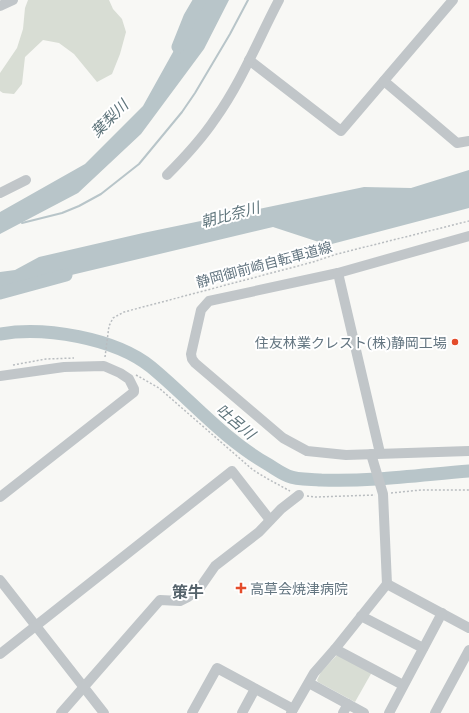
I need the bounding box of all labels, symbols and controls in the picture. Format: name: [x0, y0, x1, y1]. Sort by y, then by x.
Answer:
water label: 葉梨川: [87, 94, 133, 140]
water label: 朝比奈川: [199, 197, 263, 230]
street label: 静岡御前崎自転車道線: [194, 238, 334, 290]
place label: 住友林業クレスト(株)静岡工場: [255, 334, 447, 351]
marker: 住友林業クレスト(株)静岡工場: [450, 337, 460, 347]
water label: 吐呂川: [213, 400, 261, 444]
place label: 高草会焼津病院: [250, 580, 348, 597]
district label: 策牛: [172, 582, 204, 601]
marker: 高草会焼津病院: [235, 582, 247, 594]

